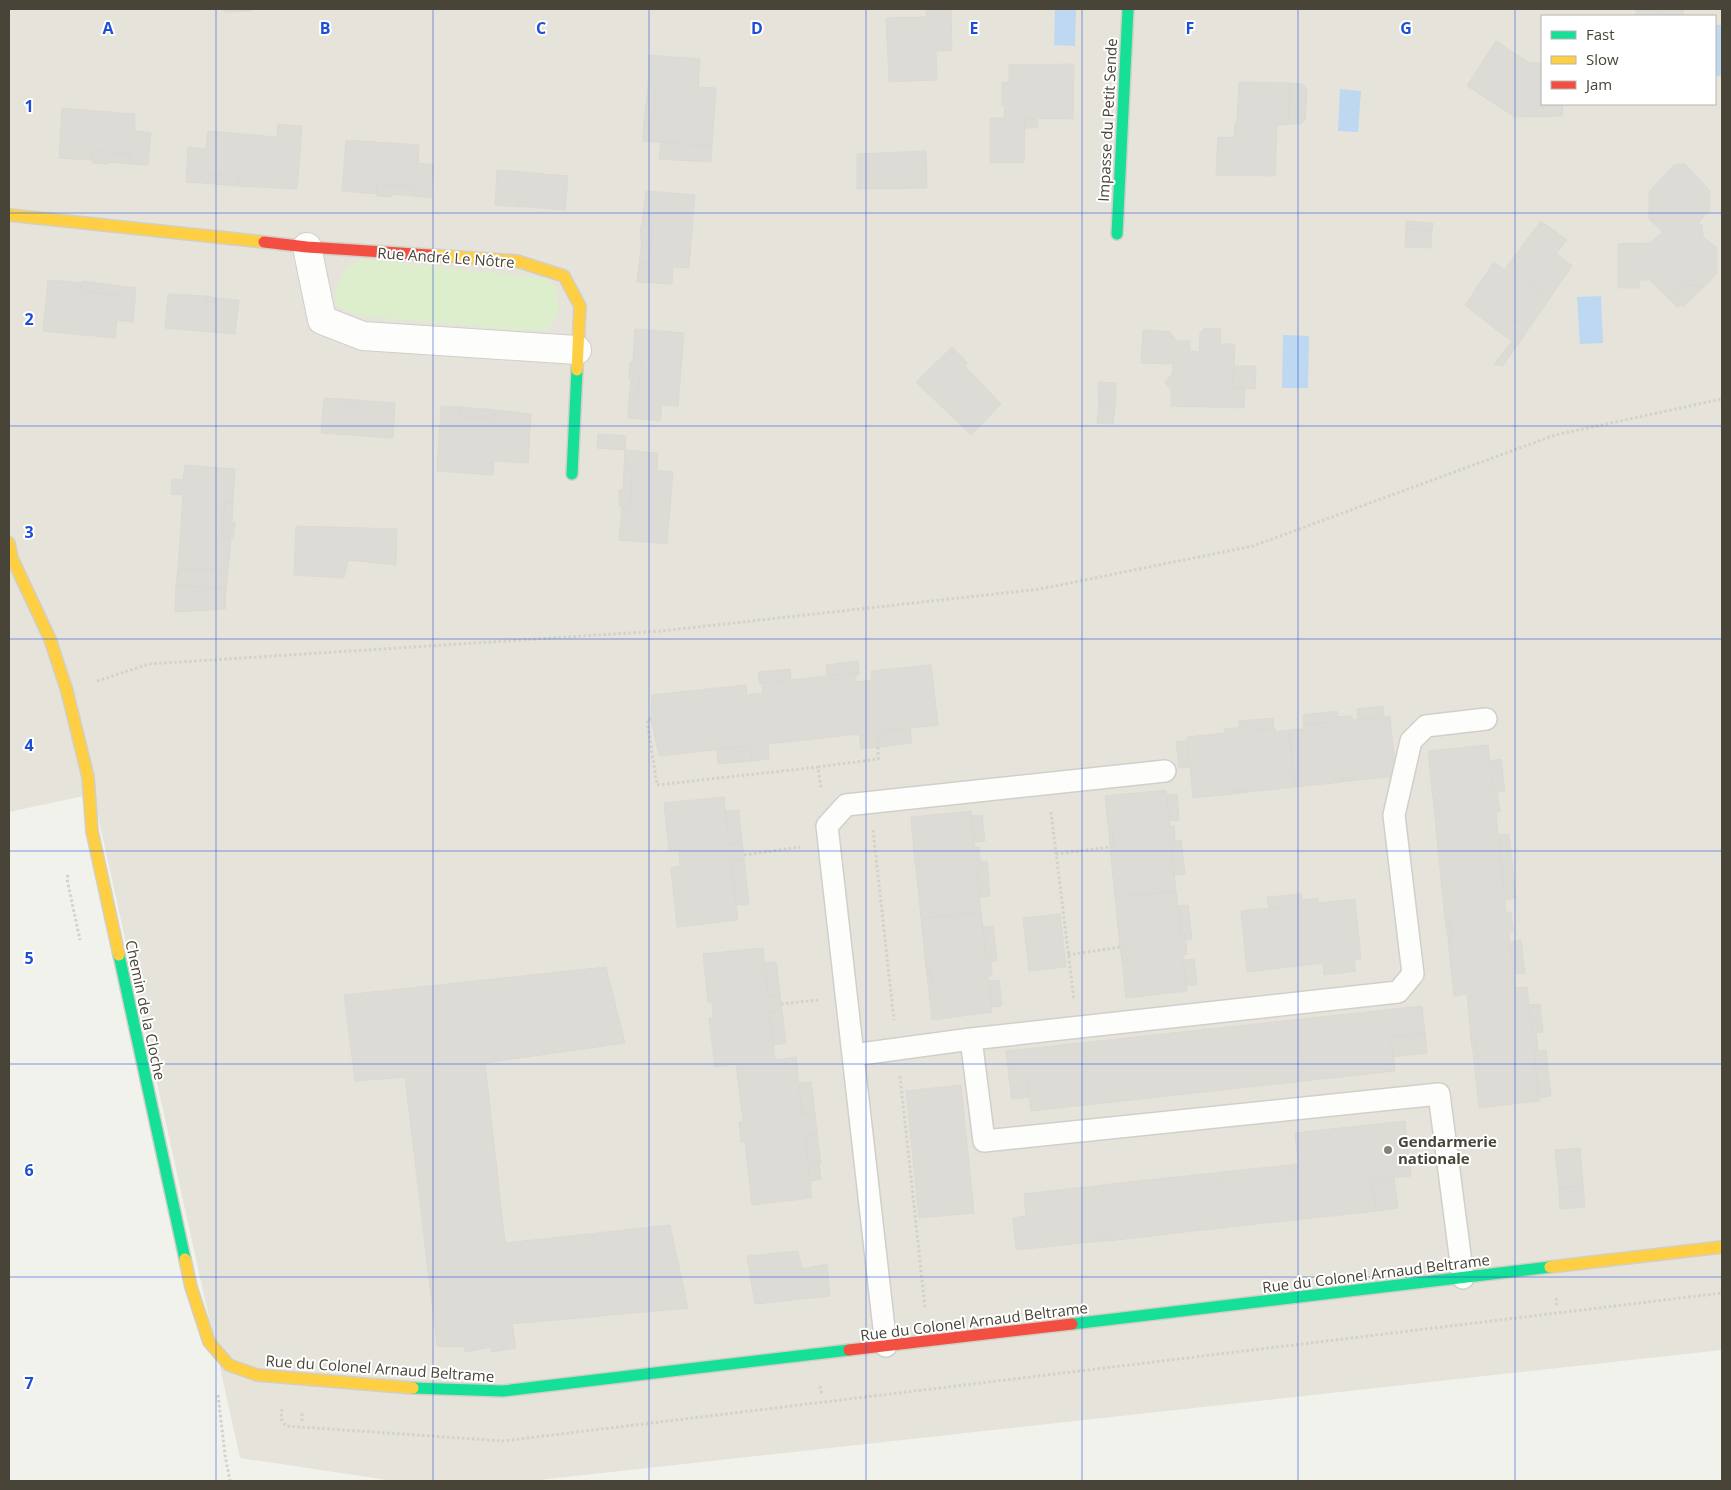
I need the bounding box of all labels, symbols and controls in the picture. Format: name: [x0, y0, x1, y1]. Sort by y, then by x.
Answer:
legend: [1541, 15, 1716, 105]
text: A: [102, 17, 114, 39]
text: B: [320, 17, 330, 39]
text: C: [536, 17, 546, 39]
text: D: [751, 17, 763, 39]
text: E: [970, 17, 979, 39]
text: F: [1186, 17, 1194, 39]
text: G: [1400, 17, 1412, 39]
text: Fast: [1586, 24, 1615, 44]
street label: Impasse du Petit Sende: [1093, 38, 1121, 202]
text: Slow: [1586, 49, 1619, 69]
text: Jam: [1584, 74, 1612, 94]
text: 1: [24, 95, 34, 117]
street label: Rue André Le Nôtre: [377, 242, 515, 272]
text: 2: [24, 308, 34, 330]
text: 3: [24, 521, 34, 543]
text: 4: [24, 734, 34, 756]
street label: Chemin de la Cloche: [121, 938, 171, 1082]
text: 5: [24, 947, 34, 969]
place label: Gendarmerie nationale: [1398, 1131, 1497, 1168]
marker: Gendarmerie nationale: [1382, 1144, 1394, 1156]
text: 6: [24, 1159, 34, 1181]
street label: Rue du Colonel Arnaud Beltrame: [1261, 1249, 1491, 1297]
street label: Rue du Colonel Arnaud Beltrame: [859, 1297, 1089, 1345]
street label: Rue du Colonel Arnaud Beltrame: [265, 1350, 495, 1386]
text: 7: [24, 1372, 34, 1394]

